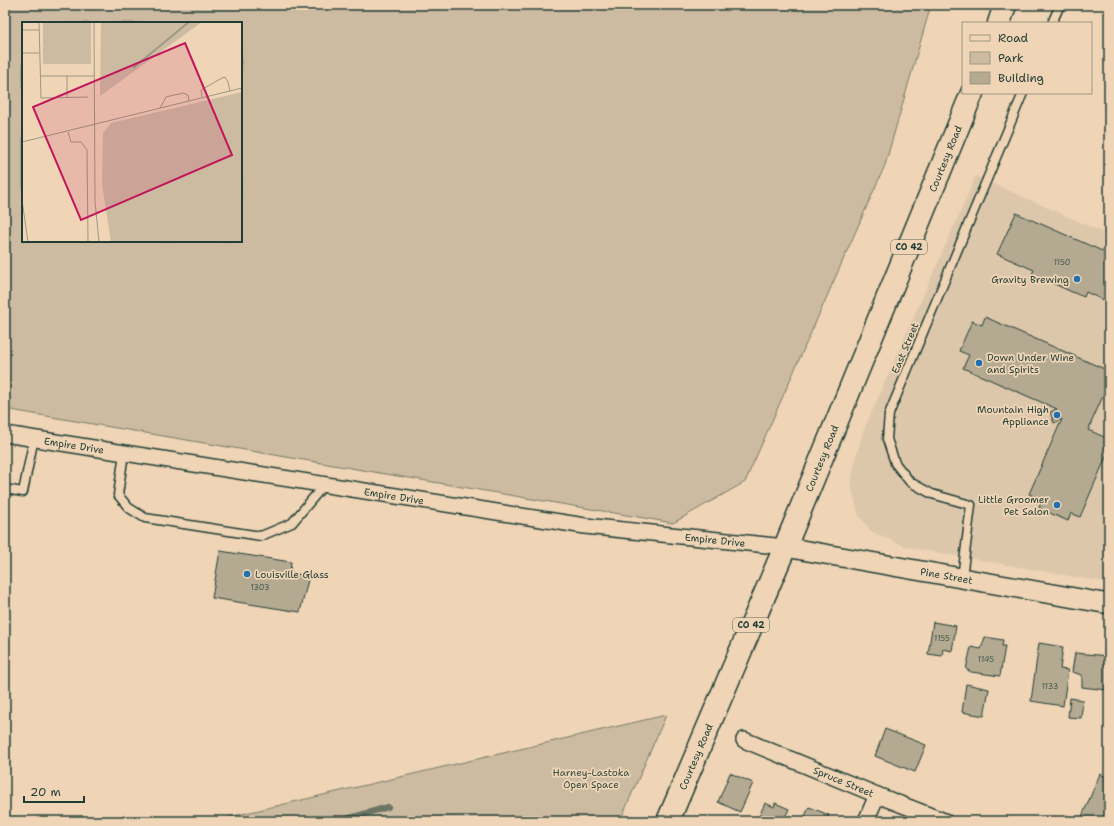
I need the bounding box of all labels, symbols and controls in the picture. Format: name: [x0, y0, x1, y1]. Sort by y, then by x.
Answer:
inset map: [22, 22, 242, 242]
legend: [962, 22, 1092, 94]
text: Road: [998, 30, 1029, 46]
text: Park: [998, 50, 1024, 66]
text: Building: [998, 70, 1044, 86]
street label: Courtesy Road: [925, 123, 965, 194]
road number: CO 42: [891, 240, 927, 254]
house number: 1150: [1054, 257, 1070, 268]
place label: Gravity Brewing: [991, 273, 1069, 286]
marker: Gravity Brewing: [1072, 274, 1082, 284]
street label: East Street: [888, 321, 922, 375]
place label: Down Under Wine and Spirits: [987, 351, 1075, 376]
marker: Down Under Wine and Spirits: [974, 358, 984, 368]
place label: Mountain High Appliance: [977, 403, 1049, 428]
marker: Mountain High Appliance: [1052, 410, 1062, 420]
street label: Courtesy Road: [802, 422, 841, 493]
street label: Empire Drive: [43, 434, 105, 456]
street label: Empire Drive: [363, 485, 425, 507]
place label: Little Groomer Pet Salon: [978, 493, 1049, 518]
marker: Little Groomer Pet Salon: [1052, 500, 1062, 510]
street label: Empire Drive: [684, 530, 746, 549]
street label: Pine Street: [919, 564, 974, 586]
place label: Louisville Glass: [255, 568, 329, 581]
marker: Louisville Glass: [242, 569, 252, 579]
house number: 1303: [250, 582, 270, 593]
road number: CO 42: [733, 618, 769, 632]
house number: 1155: [934, 633, 950, 644]
house number: 1145: [978, 654, 994, 665]
house number: 1133: [1042, 681, 1058, 692]
street label: Courtesy Road: [676, 721, 716, 792]
street label: Spruce Street: [812, 763, 876, 800]
park label: Harney-Lastoka Open Space: [552, 766, 630, 791]
scale bar: [24, 778, 84, 804]
text: 20 m: [30, 784, 61, 800]

